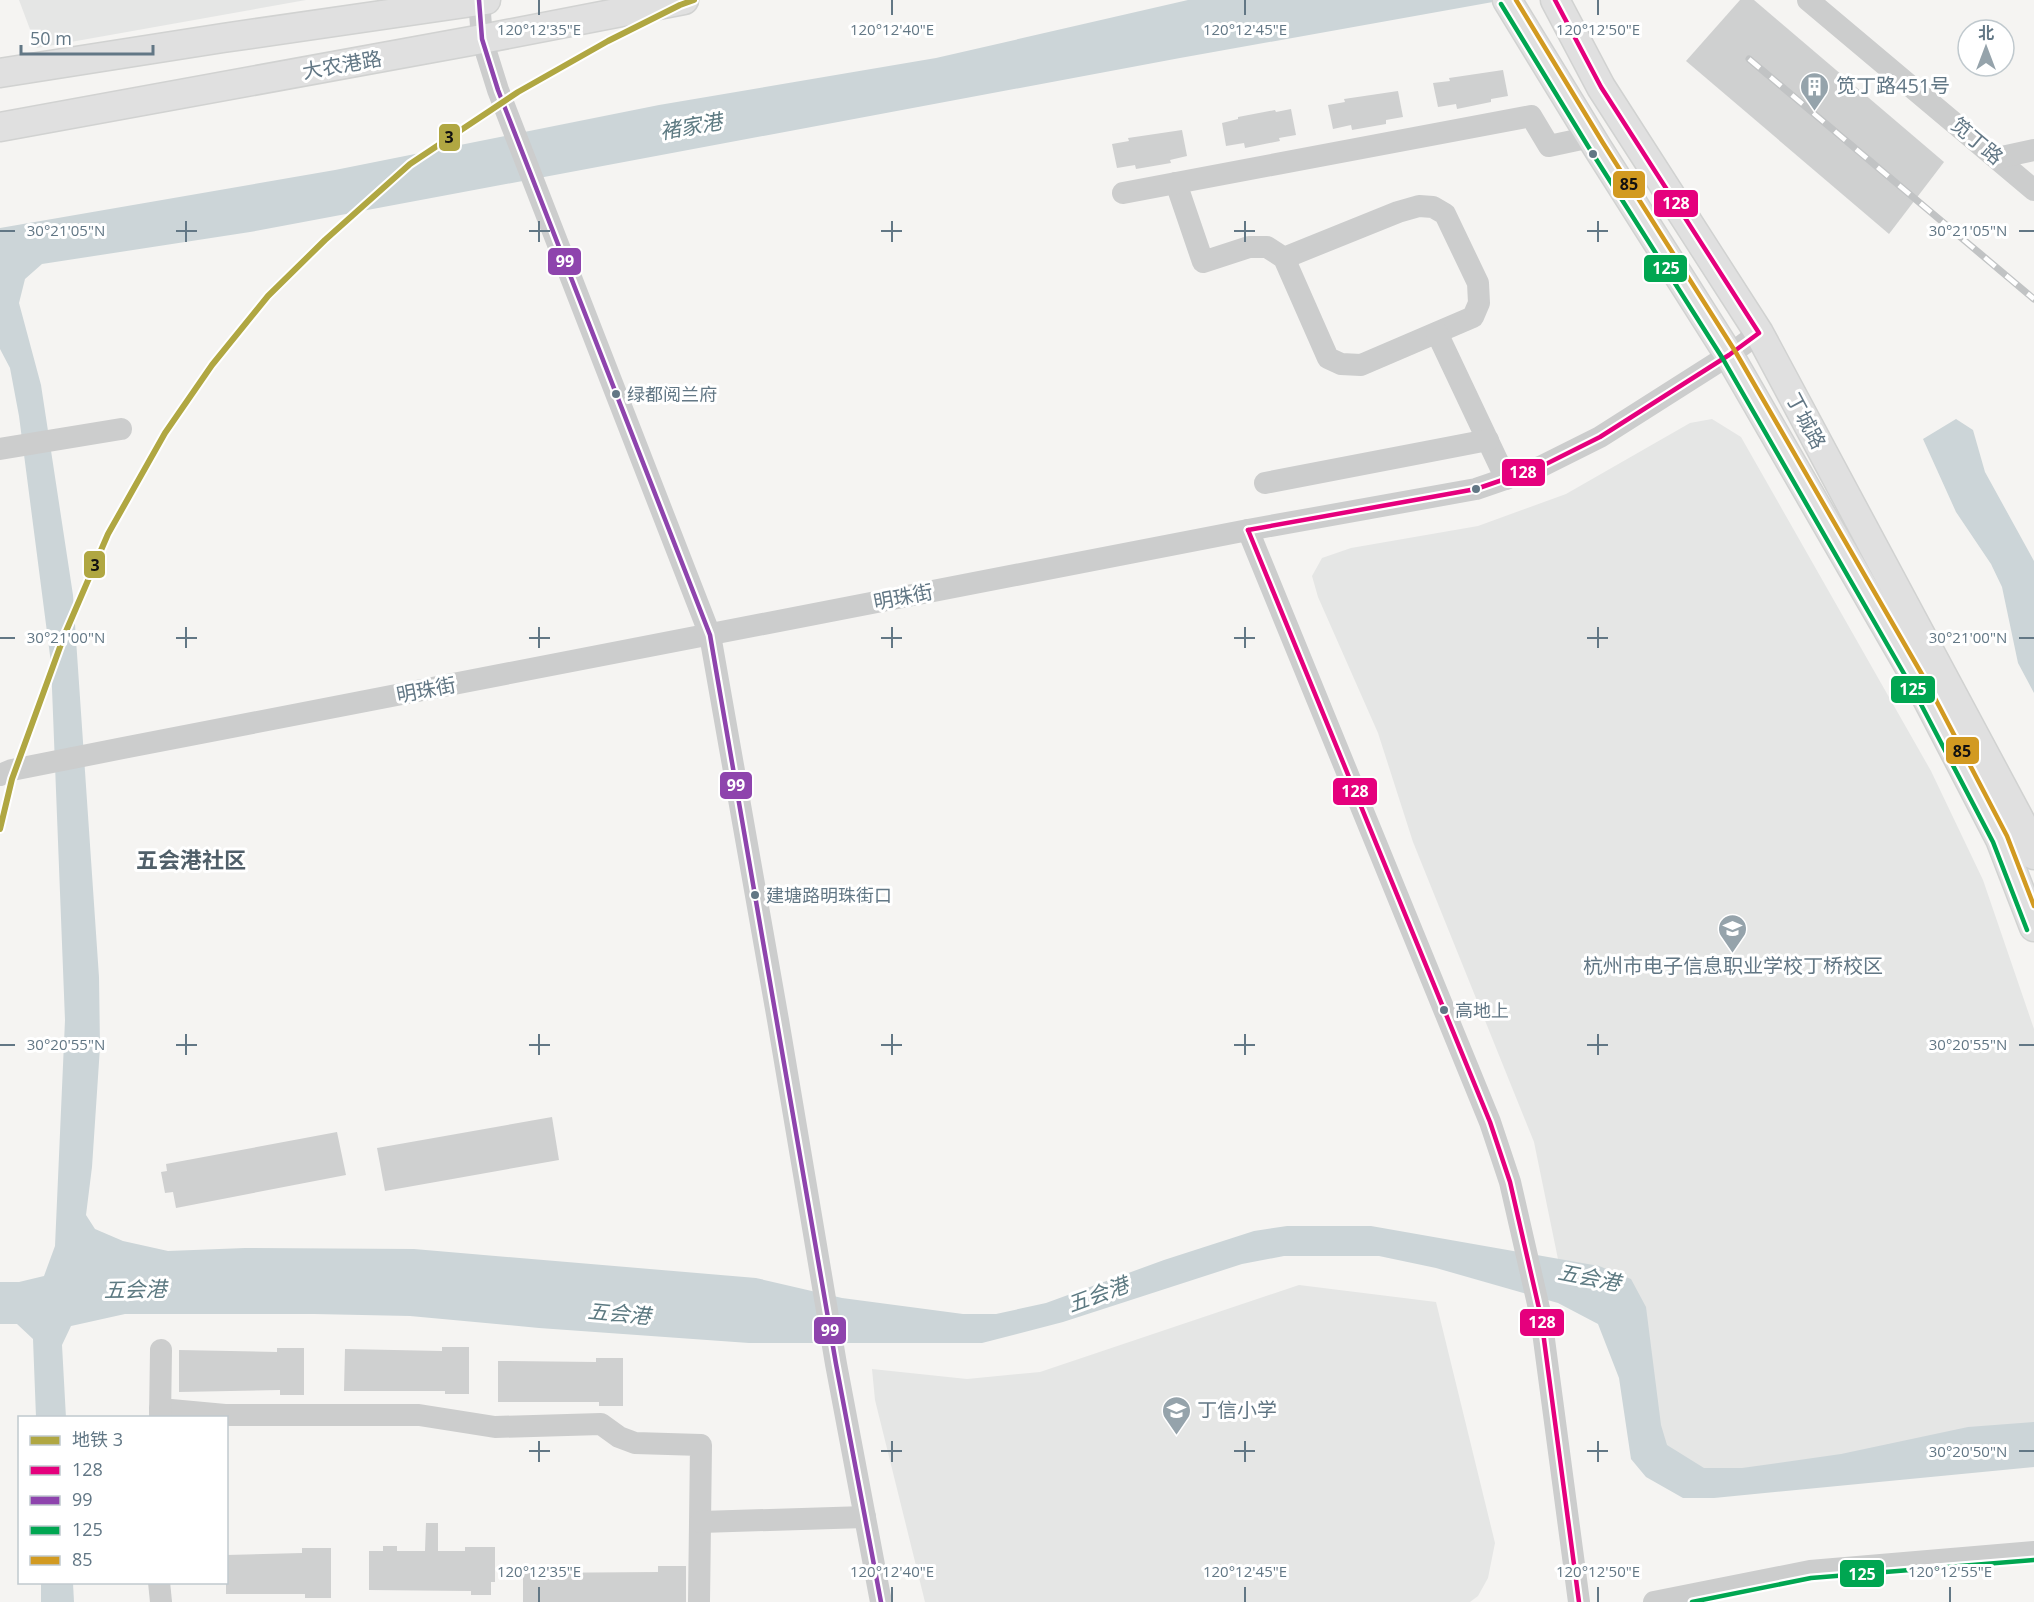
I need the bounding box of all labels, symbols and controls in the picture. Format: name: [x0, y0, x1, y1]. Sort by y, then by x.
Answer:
scale bar: [21, 18, 153, 56]
north arrow: [1956, 18, 2016, 78]
text: 120°12'35"E: [497, 19, 581, 39]
text: 120°12'40"E: [850, 19, 934, 39]
text: 120°12'45"E: [1203, 19, 1287, 39]
text: 120°12'50"E: [1556, 19, 1640, 39]
text: 北: [1978, 22, 1994, 44]
text: 50 m: [30, 26, 72, 50]
street label: 大农港路: [300, 44, 384, 85]
building icon: 笕丁路451号: [1799, 70, 1831, 112]
place label: 笕丁路451号: [1836, 72, 1950, 99]
water label: 褚家港: [657, 106, 727, 145]
street label: 笕丁路: [1946, 111, 2009, 170]
line badge: 3: [438, 123, 461, 152]
text: 3: [444, 126, 454, 148]
unlabelled marker: [1587, 148, 1599, 160]
line badge: 85: [1612, 170, 1646, 199]
text: 85: [1620, 173, 1638, 195]
line badge: 128: [1653, 189, 1699, 218]
text: 128: [1662, 192, 1690, 214]
text: 30°21'05"N: [27, 220, 105, 240]
text: 30°21'05"N: [1929, 220, 2007, 240]
line badge: 99: [547, 247, 582, 276]
text: 99: [556, 250, 574, 272]
line badge: 125: [1643, 254, 1688, 283]
text: 125: [1652, 257, 1680, 279]
place label: 绿都阅兰府: [627, 382, 717, 406]
marker: 绿都阅兰府: [610, 388, 622, 400]
street label: 丁城路: [1780, 388, 1832, 454]
line badge: 128: [1501, 458, 1546, 487]
text: 128: [1509, 461, 1537, 483]
unlabelled marker: [1470, 483, 1482, 495]
line badge: 3: [83, 550, 106, 579]
text: 3: [90, 554, 100, 576]
street label: 明珠街: [871, 578, 935, 615]
text: 30°21'00"N: [27, 627, 105, 647]
text: 30°21'00"N: [1929, 627, 2007, 647]
street label: 明珠街: [394, 671, 458, 708]
line badge: 125: [1890, 675, 1936, 704]
text: 125: [1899, 678, 1927, 700]
line badge: 85: [1945, 736, 1980, 765]
text: 85: [1953, 740, 1971, 762]
line badge: 99: [719, 771, 753, 800]
text: 99: [727, 774, 745, 796]
line badge: 128: [1332, 777, 1378, 806]
text: 128: [1341, 780, 1369, 802]
district label: 五会港社区: [136, 844, 246, 874]
place label: 建塘路明珠街口: [766, 883, 892, 907]
marker: 建塘路明珠街口: [749, 889, 761, 901]
school or university icon: 杭州市电子信息职业学校丁桥校区: [1717, 912, 1749, 954]
place label: 杭州市电子信息职业学校丁桥校区: [1583, 952, 1883, 979]
place label: 高地上: [1455, 998, 1509, 1022]
marker: 高地上: [1438, 1004, 1450, 1016]
text: 30°20'55"N: [27, 1034, 105, 1054]
text: 30°20'55"N: [1929, 1034, 2007, 1054]
water label: 五会港: [1556, 1257, 1626, 1297]
water label: 五会港: [1063, 1269, 1135, 1318]
water label: 五会港: [103, 1274, 170, 1304]
water label: 五会港: [586, 1296, 655, 1330]
line badge: 128: [1519, 1308, 1565, 1337]
text: 128: [1528, 1311, 1556, 1333]
line badge: 99: [813, 1316, 847, 1345]
text: 99: [821, 1319, 839, 1341]
school or university icon: 丁信小学: [1160, 1394, 1192, 1436]
place label: 丁信小学: [1197, 1396, 1277, 1423]
legend: [18, 1416, 228, 1584]
text: 地铁 3: [72, 1427, 123, 1451]
text: 30°20'50"N: [1929, 1441, 2007, 1461]
text: 128: [72, 1457, 103, 1481]
text: 99: [72, 1487, 93, 1511]
text: 125: [72, 1517, 103, 1541]
text: 85: [72, 1547, 93, 1571]
line badge: 125: [1839, 1559, 1885, 1588]
text: 120°12'35"E: [497, 1561, 581, 1581]
text: 120°12'40"E: [850, 1561, 934, 1581]
text: 120°12'45"E: [1203, 1561, 1287, 1581]
text: 120°12'50"E: [1556, 1561, 1640, 1581]
text: 120°12'55"E: [1908, 1561, 1992, 1581]
text: 125: [1848, 1563, 1876, 1585]

